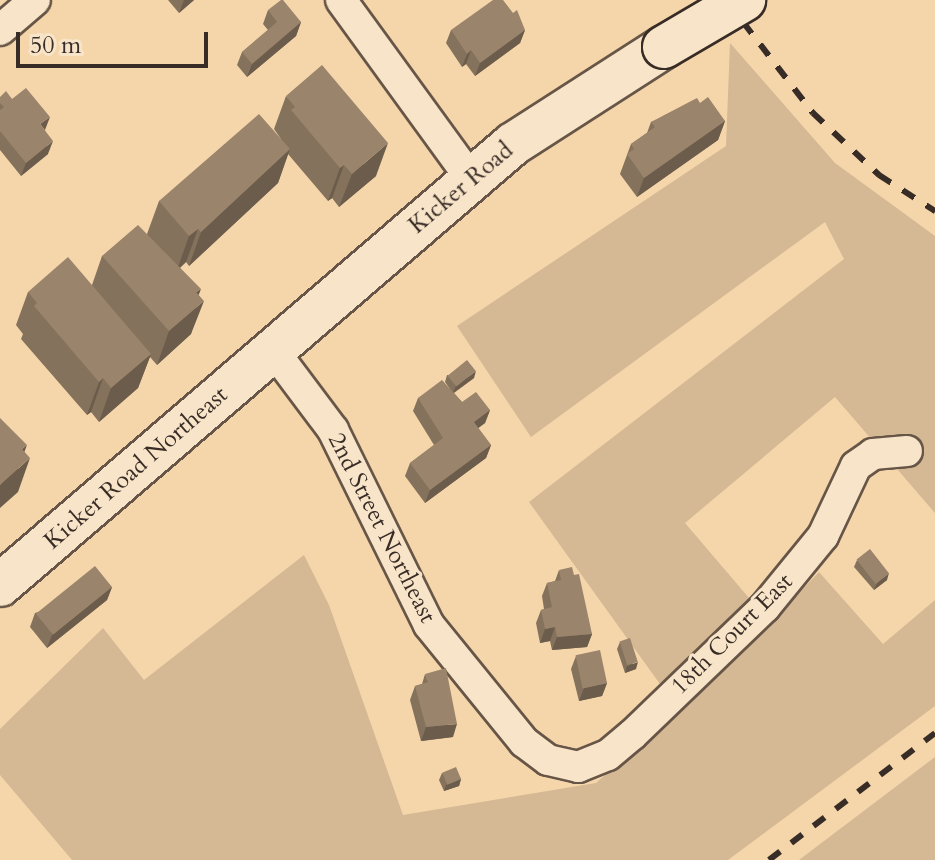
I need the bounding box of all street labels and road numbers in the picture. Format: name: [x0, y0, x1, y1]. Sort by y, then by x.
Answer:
street label: Kicker Road: [403, 136, 519, 240]
street label: Kicker Road Northeast: [38, 381, 234, 555]
street label: 2nd Street Northeast: [322, 428, 442, 628]
street label: 18th Court East: [665, 567, 799, 701]

